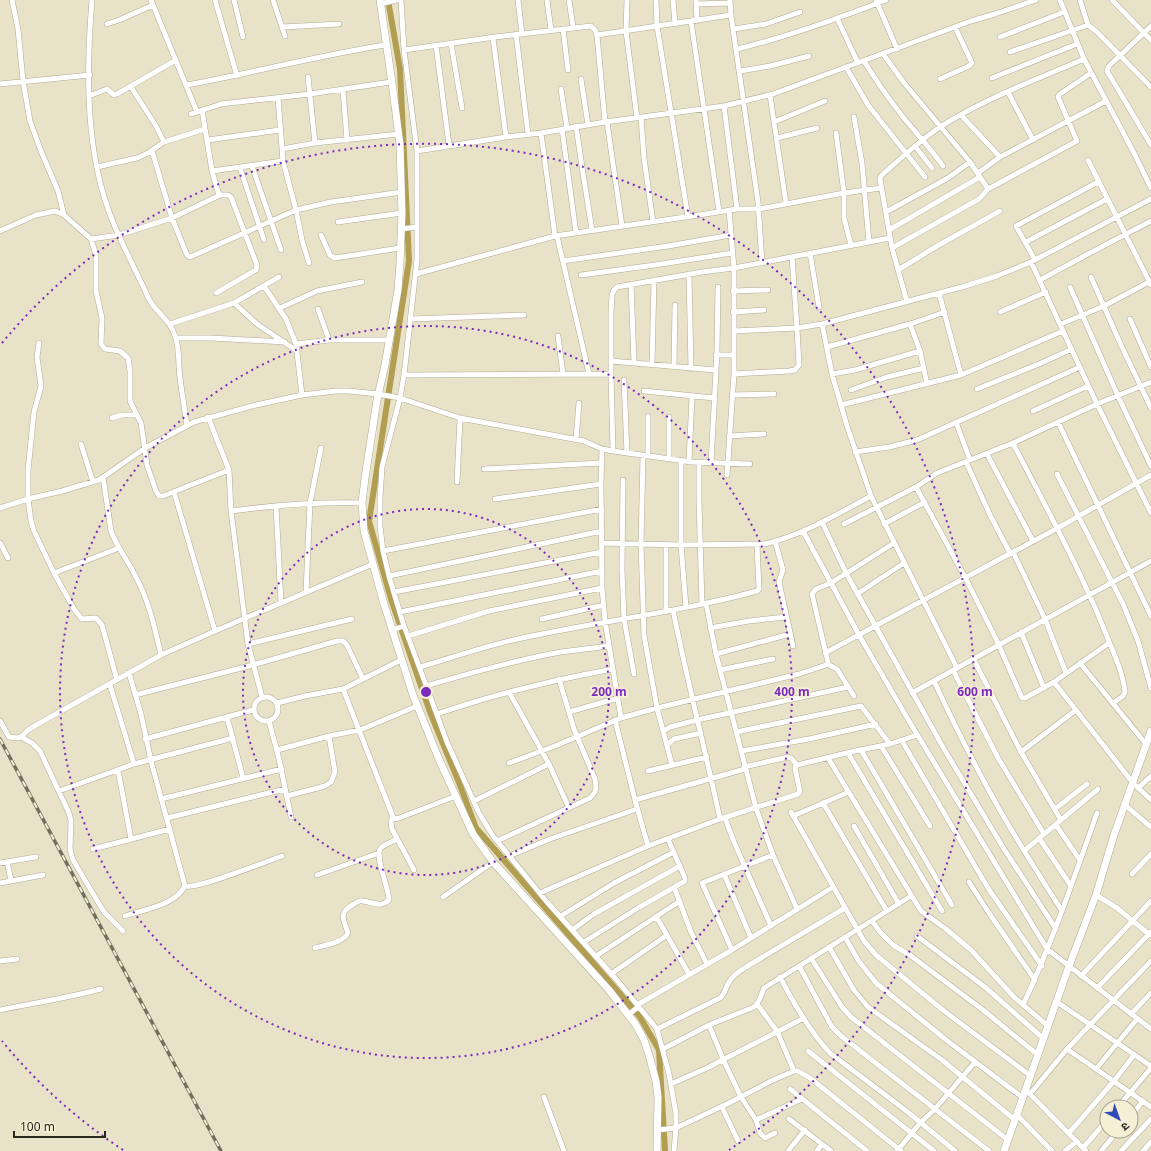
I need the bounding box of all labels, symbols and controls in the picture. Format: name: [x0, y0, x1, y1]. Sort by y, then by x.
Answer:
text: 200 m: [591, 683, 627, 700]
text: 400 m: [774, 683, 810, 700]
text: 600 m: [957, 683, 993, 700]
centre of rings: [419, 685, 433, 699]
north arrow: [1099, 1099, 1139, 1139]
scale bar: [14, 1113, 105, 1139]
text: 100 m: [20, 1118, 55, 1135]
text: उ: [1118, 1119, 1133, 1135]

